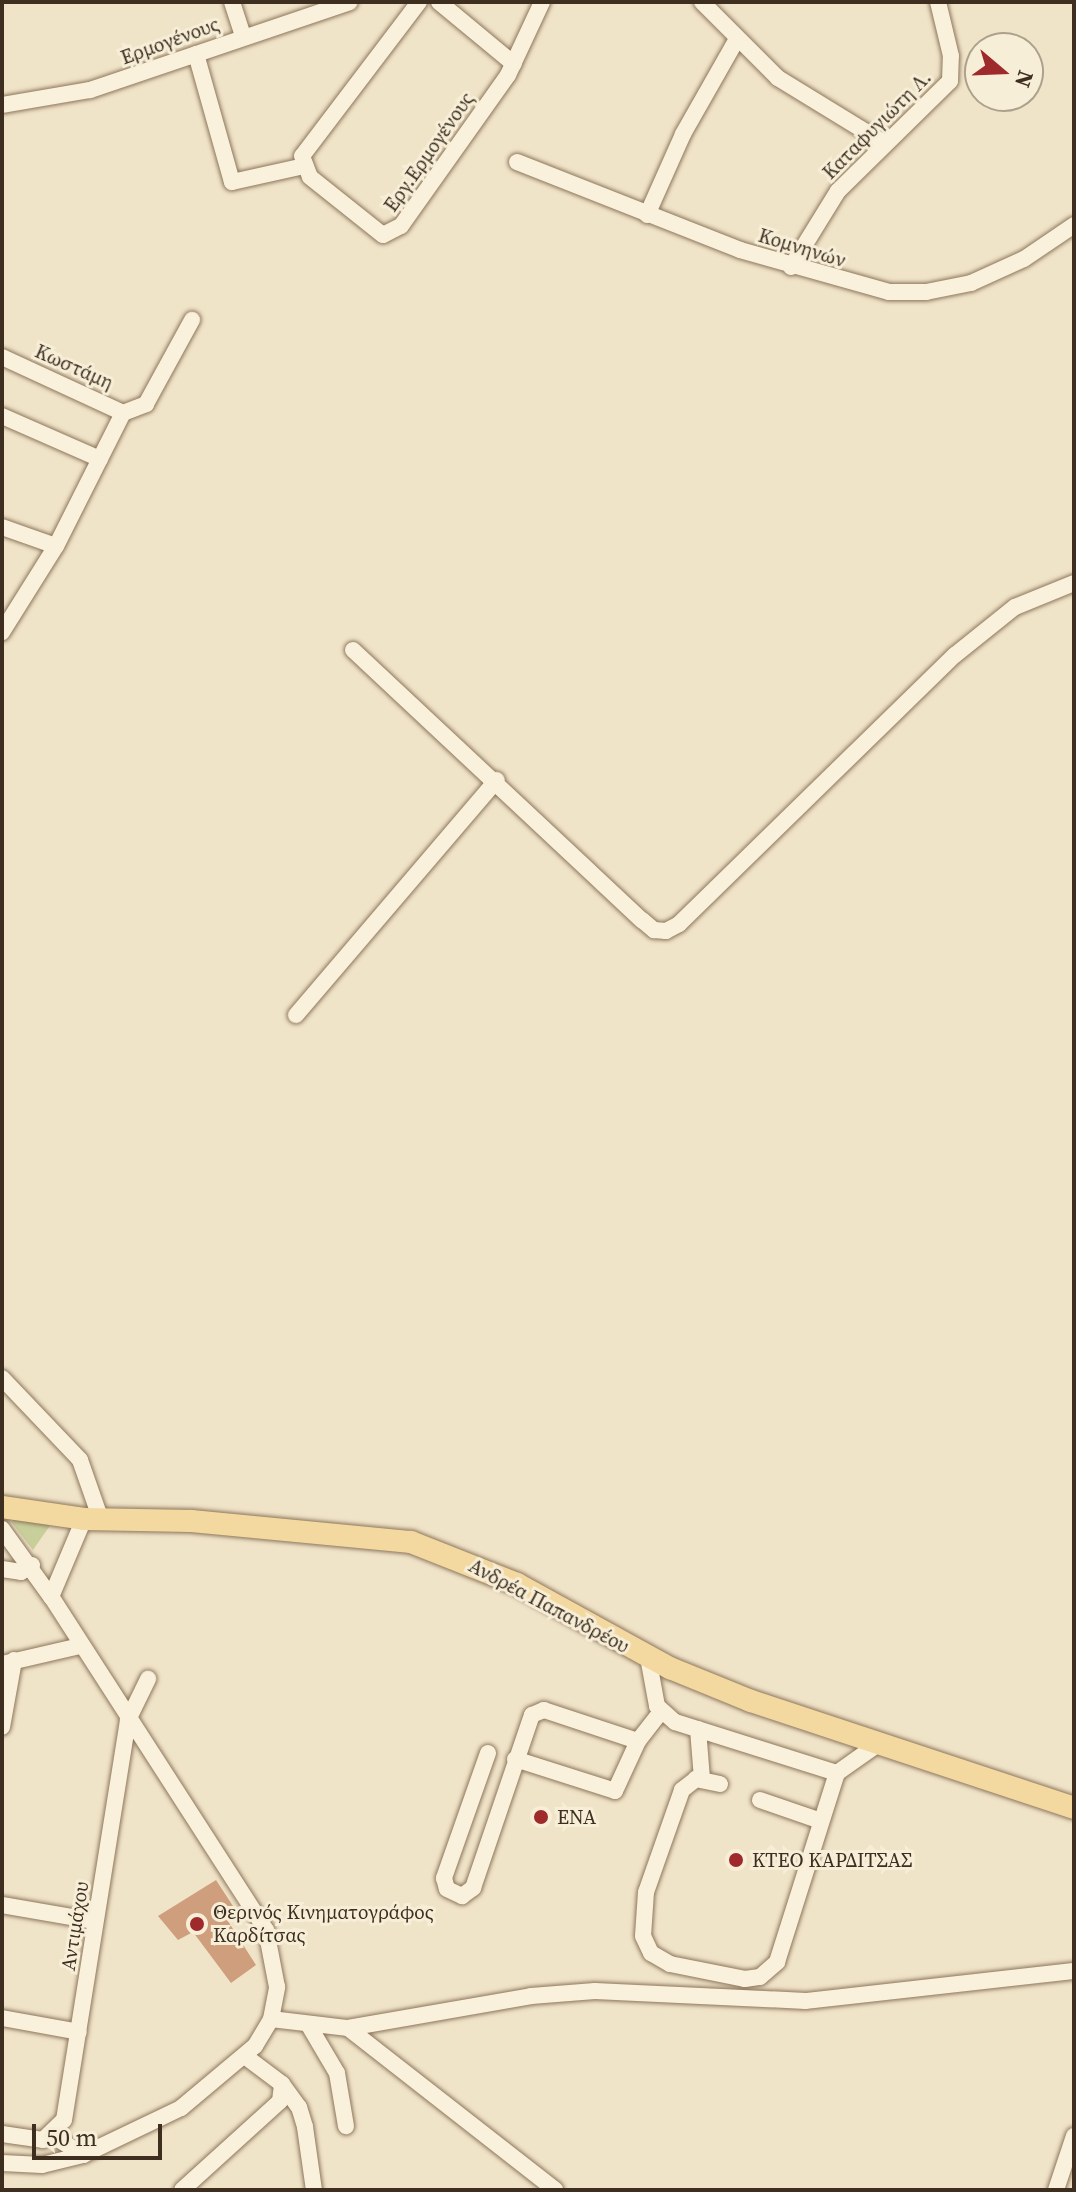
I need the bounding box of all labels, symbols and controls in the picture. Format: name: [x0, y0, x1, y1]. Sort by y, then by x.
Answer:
street label: Ερμογένους: [117, 12, 223, 70]
north arrow: [964, 32, 1044, 112]
street label: Καταφυγιώτη Λ.: [818, 66, 936, 184]
text: N: [1008, 67, 1042, 92]
street label: Εργ.Ερμογένους: [379, 87, 479, 217]
street label: Κομνηνών: [755, 223, 849, 273]
street label: Κωστάμη: [31, 339, 117, 395]
street label: Ανδρέα Παπανδρέου: [465, 1554, 633, 1658]
place label: ΕΝΑ: [557, 1805, 596, 1829]
marker: ΕΝΑ: [532, 1808, 550, 1826]
place label: ΚΤΕΟ ΚΑΡΔΙΤΣΑΣ: [752, 1848, 912, 1872]
marker: ΚΤΕΟ ΚΑΡΔΙΤΣΑΣ: [727, 1851, 745, 1869]
street label: Αντιμάχου: [56, 1880, 94, 1972]
place label: Θερινός Κινηματογράφος Καρδίτσας: [213, 1900, 434, 1947]
marker: Θερινός Κινηματογράφος Καρδίτσας: [188, 1915, 206, 1933]
scale bar: [36, 2108, 166, 2158]
text: 50 m: [46, 2121, 97, 2154]

